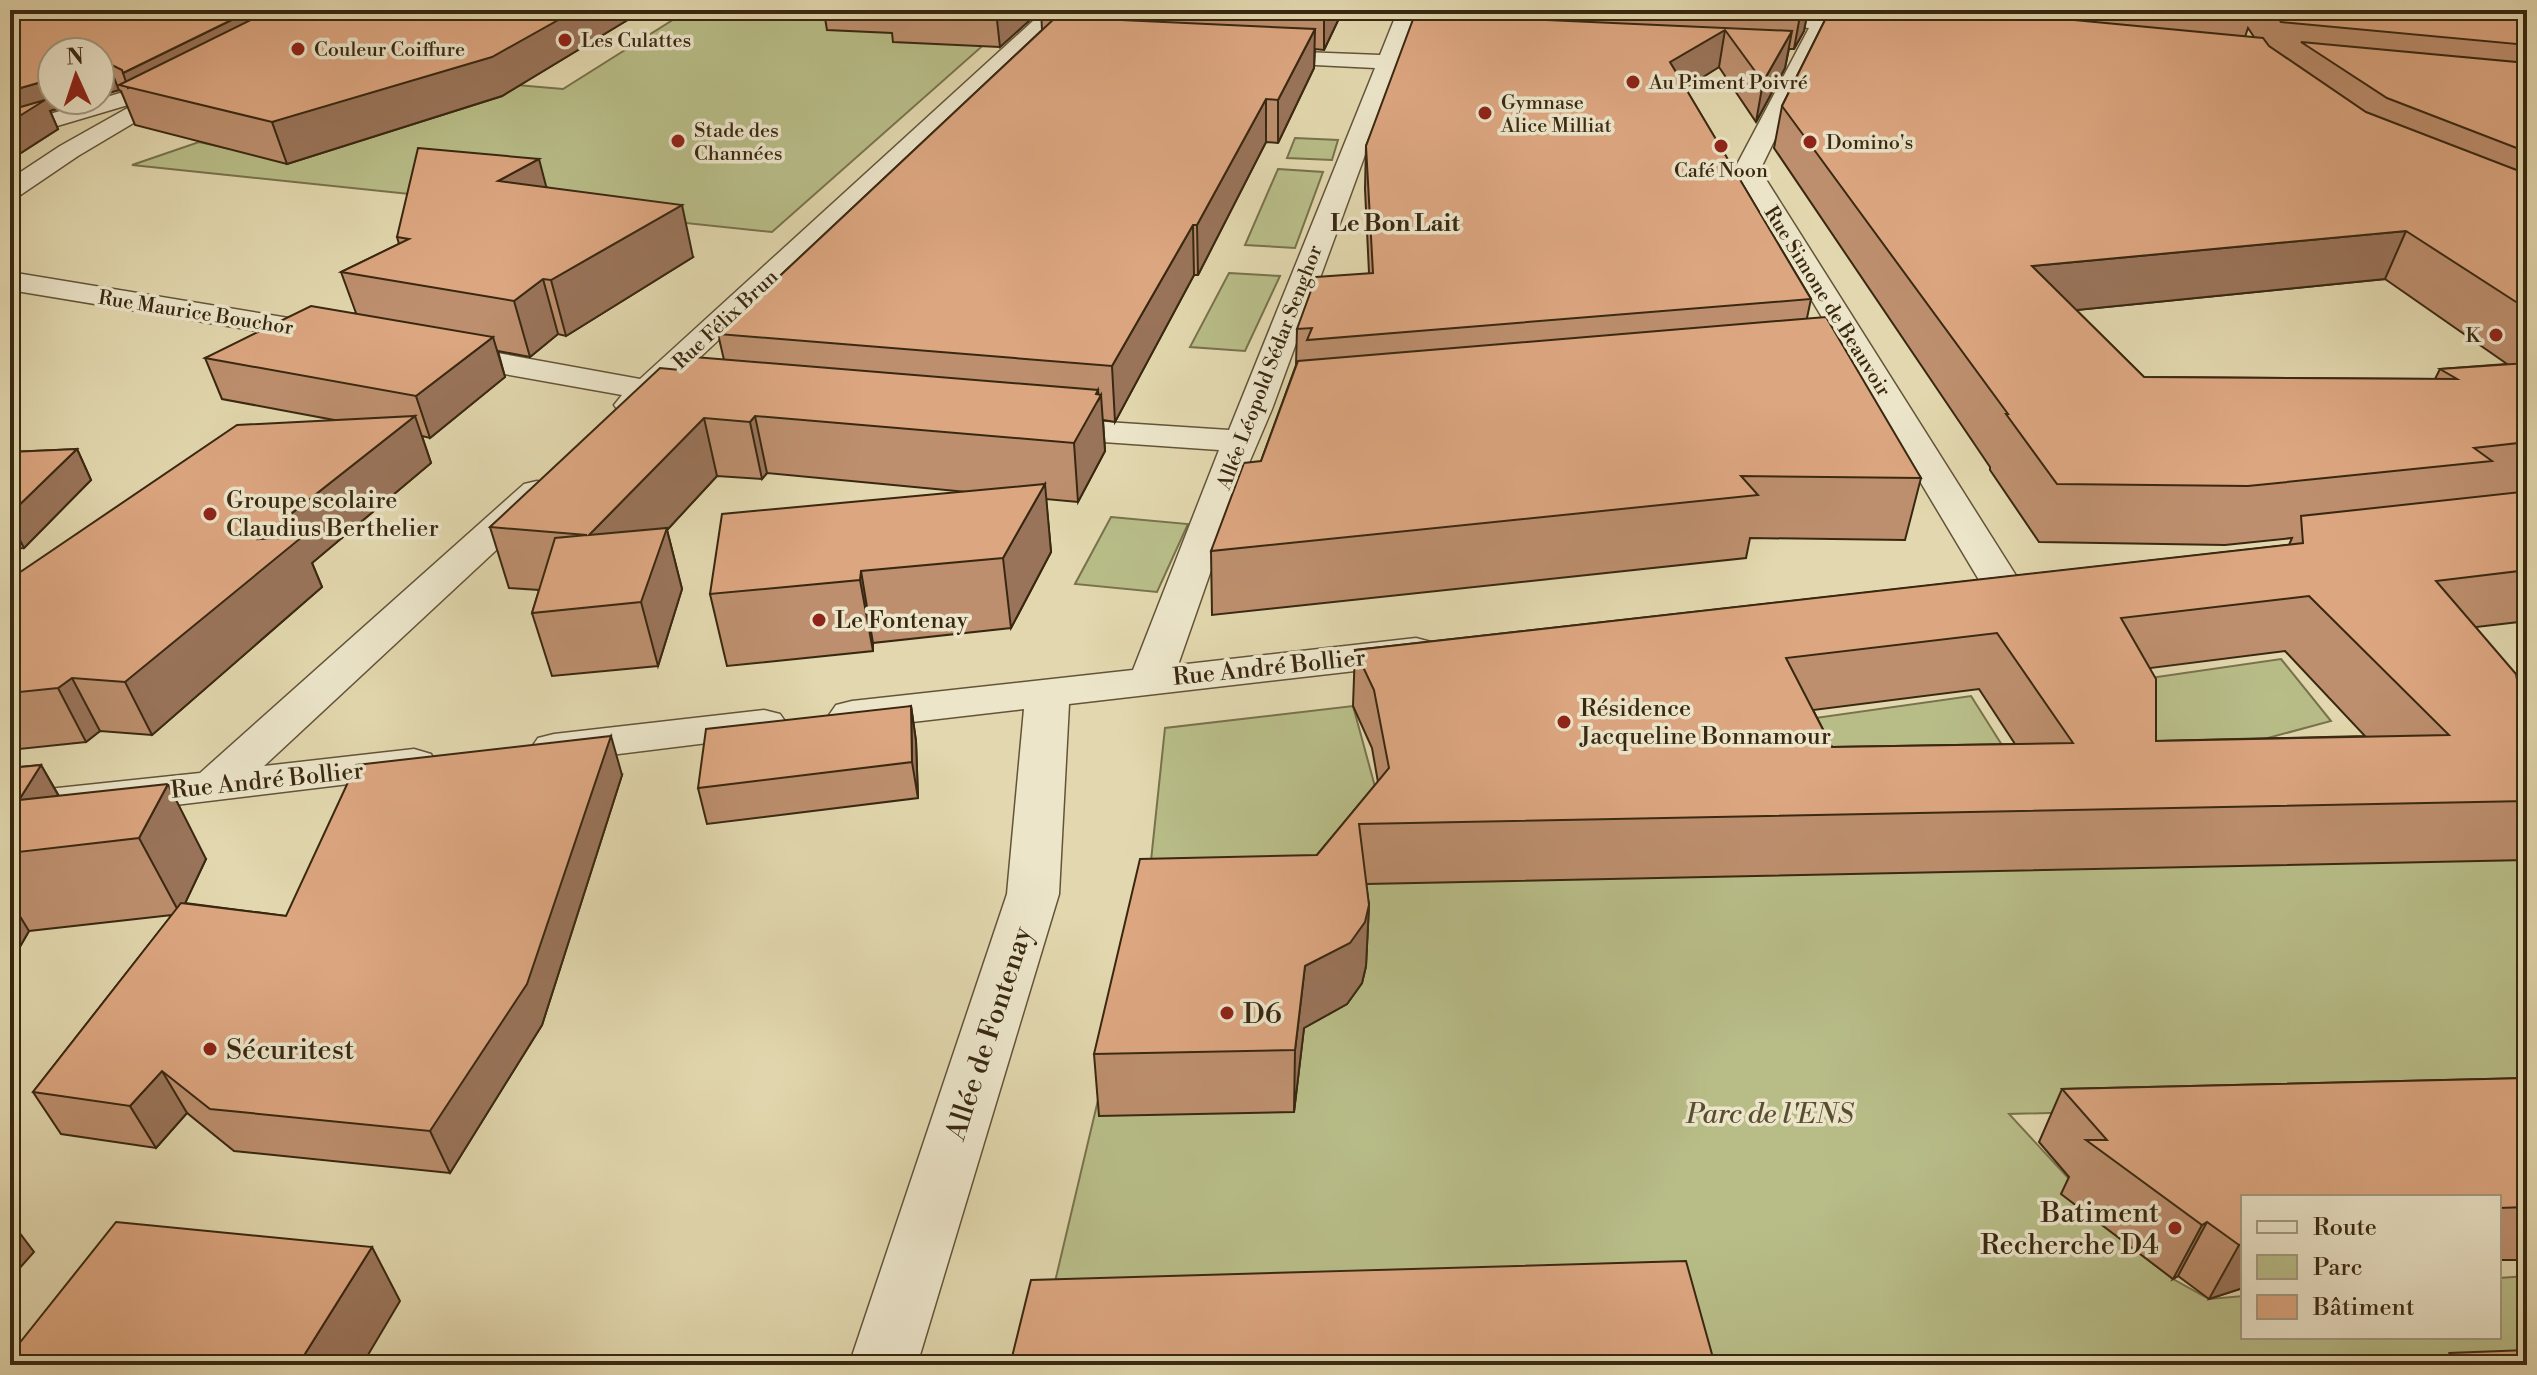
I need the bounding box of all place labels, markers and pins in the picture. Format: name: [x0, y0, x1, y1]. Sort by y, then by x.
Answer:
place label: Les Culattes: [581, 29, 691, 54]
marker: Les Culattes: [556, 31, 574, 49]
place label: Couleur Coiffure: [314, 38, 465, 63]
marker: Couleur Coiffure: [289, 40, 307, 58]
place label: Au Piment Poivré: [1648, 71, 1808, 96]
marker: Au Piment Poivré: [1624, 73, 1642, 91]
place label: Gymnase Alice Milliat: [1500, 91, 1611, 139]
marker: Gymnase Alice Milliat: [1476, 104, 1494, 122]
place label: Stade des Channées: [694, 119, 783, 167]
place label: Domino's: [1826, 131, 1913, 156]
marker: Stade des Channées: [669, 132, 687, 150]
marker: Domino's: [1801, 133, 1819, 151]
marker: Café Noon: [1712, 137, 1730, 155]
place label: Café Noon: [1674, 159, 1768, 184]
place label: K: [2465, 324, 2481, 349]
marker: K: [2487, 326, 2505, 344]
place label: Groupe scolaire Claudius Berthelier: [226, 486, 439, 544]
marker: Groupe scolaire Claudius Berthelier: [201, 505, 219, 523]
place label: Le Fontenay: [835, 606, 968, 636]
marker: Le Fontenay: [810, 611, 828, 629]
place label: Résidence Jacqueline Bonnamour: [1579, 694, 1831, 752]
marker: Résidence Jacqueline Bonnamour: [1555, 713, 1573, 731]
place label: D6: [1243, 997, 1282, 1032]
marker: D6: [1218, 1004, 1236, 1022]
place label: Sécuritest: [226, 1033, 354, 1068]
marker: Sécuritest: [201, 1040, 219, 1058]
place label: Batiment Recherche D4: [1980, 1196, 2159, 1263]
marker: Batiment Recherche D4: [2166, 1219, 2184, 1237]

